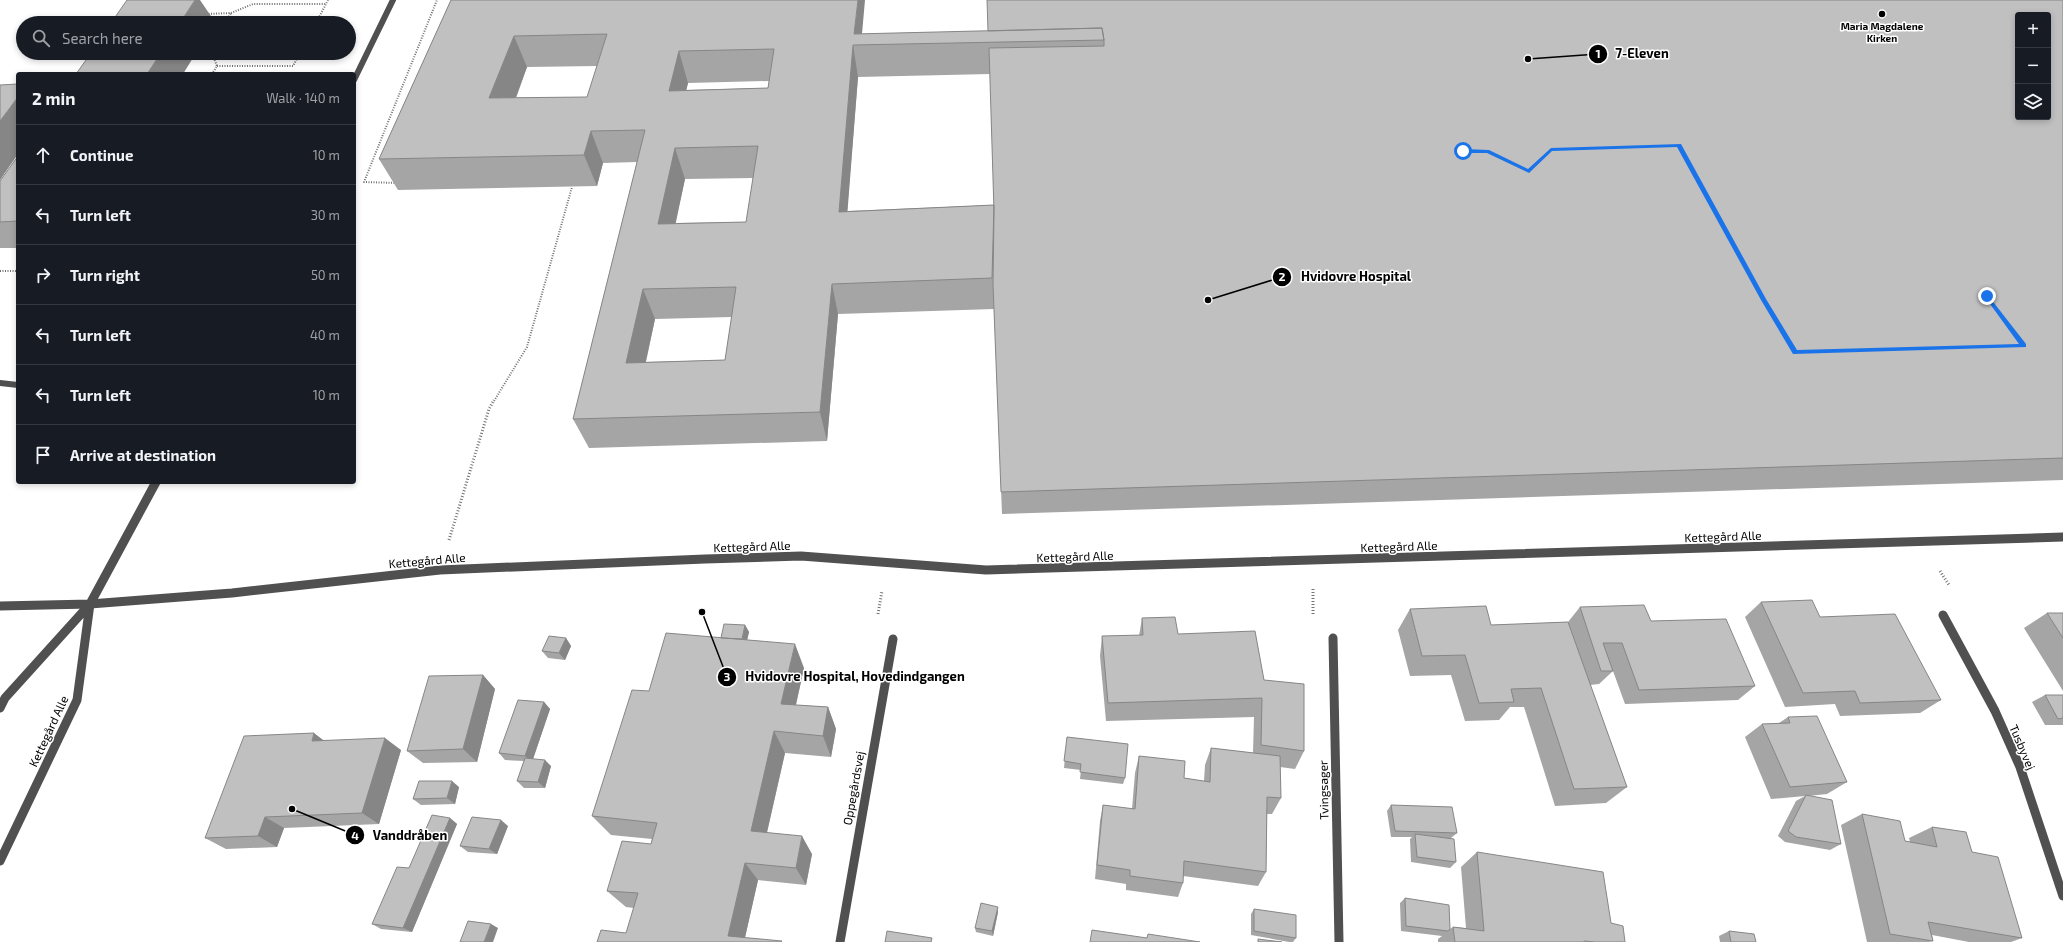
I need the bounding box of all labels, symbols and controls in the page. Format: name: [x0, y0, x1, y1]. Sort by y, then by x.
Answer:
marker: Maria Magdalene Kirken: [1877, 9, 1887, 19]
map controls: [2015, 12, 2051, 120]
button: +: [2015, 12, 2051, 48]
search box: [16, 16, 356, 60]
place label: Maria Magdalene Kirken: [1841, 20, 1924, 44]
icon: search: [30, 27, 52, 49]
text: Search here: [62, 29, 143, 47]
callout: 7-Eleven: [1588, 41, 1677, 66]
text: 7-Eleven: [1615, 45, 1669, 61]
text: 1: [1595, 46, 1601, 60]
button: −: [2015, 48, 2051, 84]
button: layers: [2015, 84, 2051, 120]
text: 2 min: [32, 88, 75, 108]
text: Walk · 140 m: [266, 90, 340, 106]
route start: [1454, 142, 1472, 160]
icon: ahead: [32, 144, 54, 166]
text: Continue: [70, 146, 133, 164]
text: 10 m: [313, 147, 340, 163]
icon: left: [32, 204, 54, 226]
text: Turn left: [70, 206, 131, 224]
text: 30 m: [311, 207, 340, 223]
icon: right: [32, 264, 54, 286]
callout: Hvidovre Hospital: [1272, 264, 1419, 289]
text: Turn right: [70, 266, 140, 284]
text: 50 m: [311, 267, 340, 283]
text: Hvidovre Hospital: [1301, 268, 1412, 284]
text: 2: [1279, 269, 1286, 283]
route end: [1978, 287, 1996, 305]
icon: left: [32, 324, 54, 346]
text: Turn left: [70, 326, 131, 344]
text: 40 m: [310, 327, 340, 343]
icon: left: [32, 384, 54, 406]
text: Turn left: [70, 386, 131, 404]
text: 10 m: [313, 387, 340, 403]
icon: arrive: [32, 444, 54, 466]
text: Arrive at destination: [70, 446, 216, 464]
street label: Kettegård Alle: [1684, 528, 1762, 544]
street label: Kettegård Alle: [713, 538, 791, 554]
street label: Kettegård Alle: [1360, 538, 1438, 554]
street label: Kettegård Alle: [1036, 548, 1114, 564]
street label: Kettegård Alle: [388, 550, 466, 570]
callout: Hvidovre Hospital, Hovedindgangen: [717, 664, 973, 689]
text: Hvidovre Hospital, Hovedindgangen: [745, 668, 965, 684]
text: 3: [724, 669, 731, 683]
street label: Kettegård Alle: [25, 693, 71, 769]
street label: Tusbyvej: [2006, 722, 2039, 772]
street label: Oppegårdsvej: [840, 750, 867, 826]
street label: Tvingsager: [1315, 760, 1331, 820]
callout: Vanddråben: [345, 823, 455, 848]
text: Vanddråben: [373, 827, 447, 843]
text: 4: [351, 828, 359, 842]

